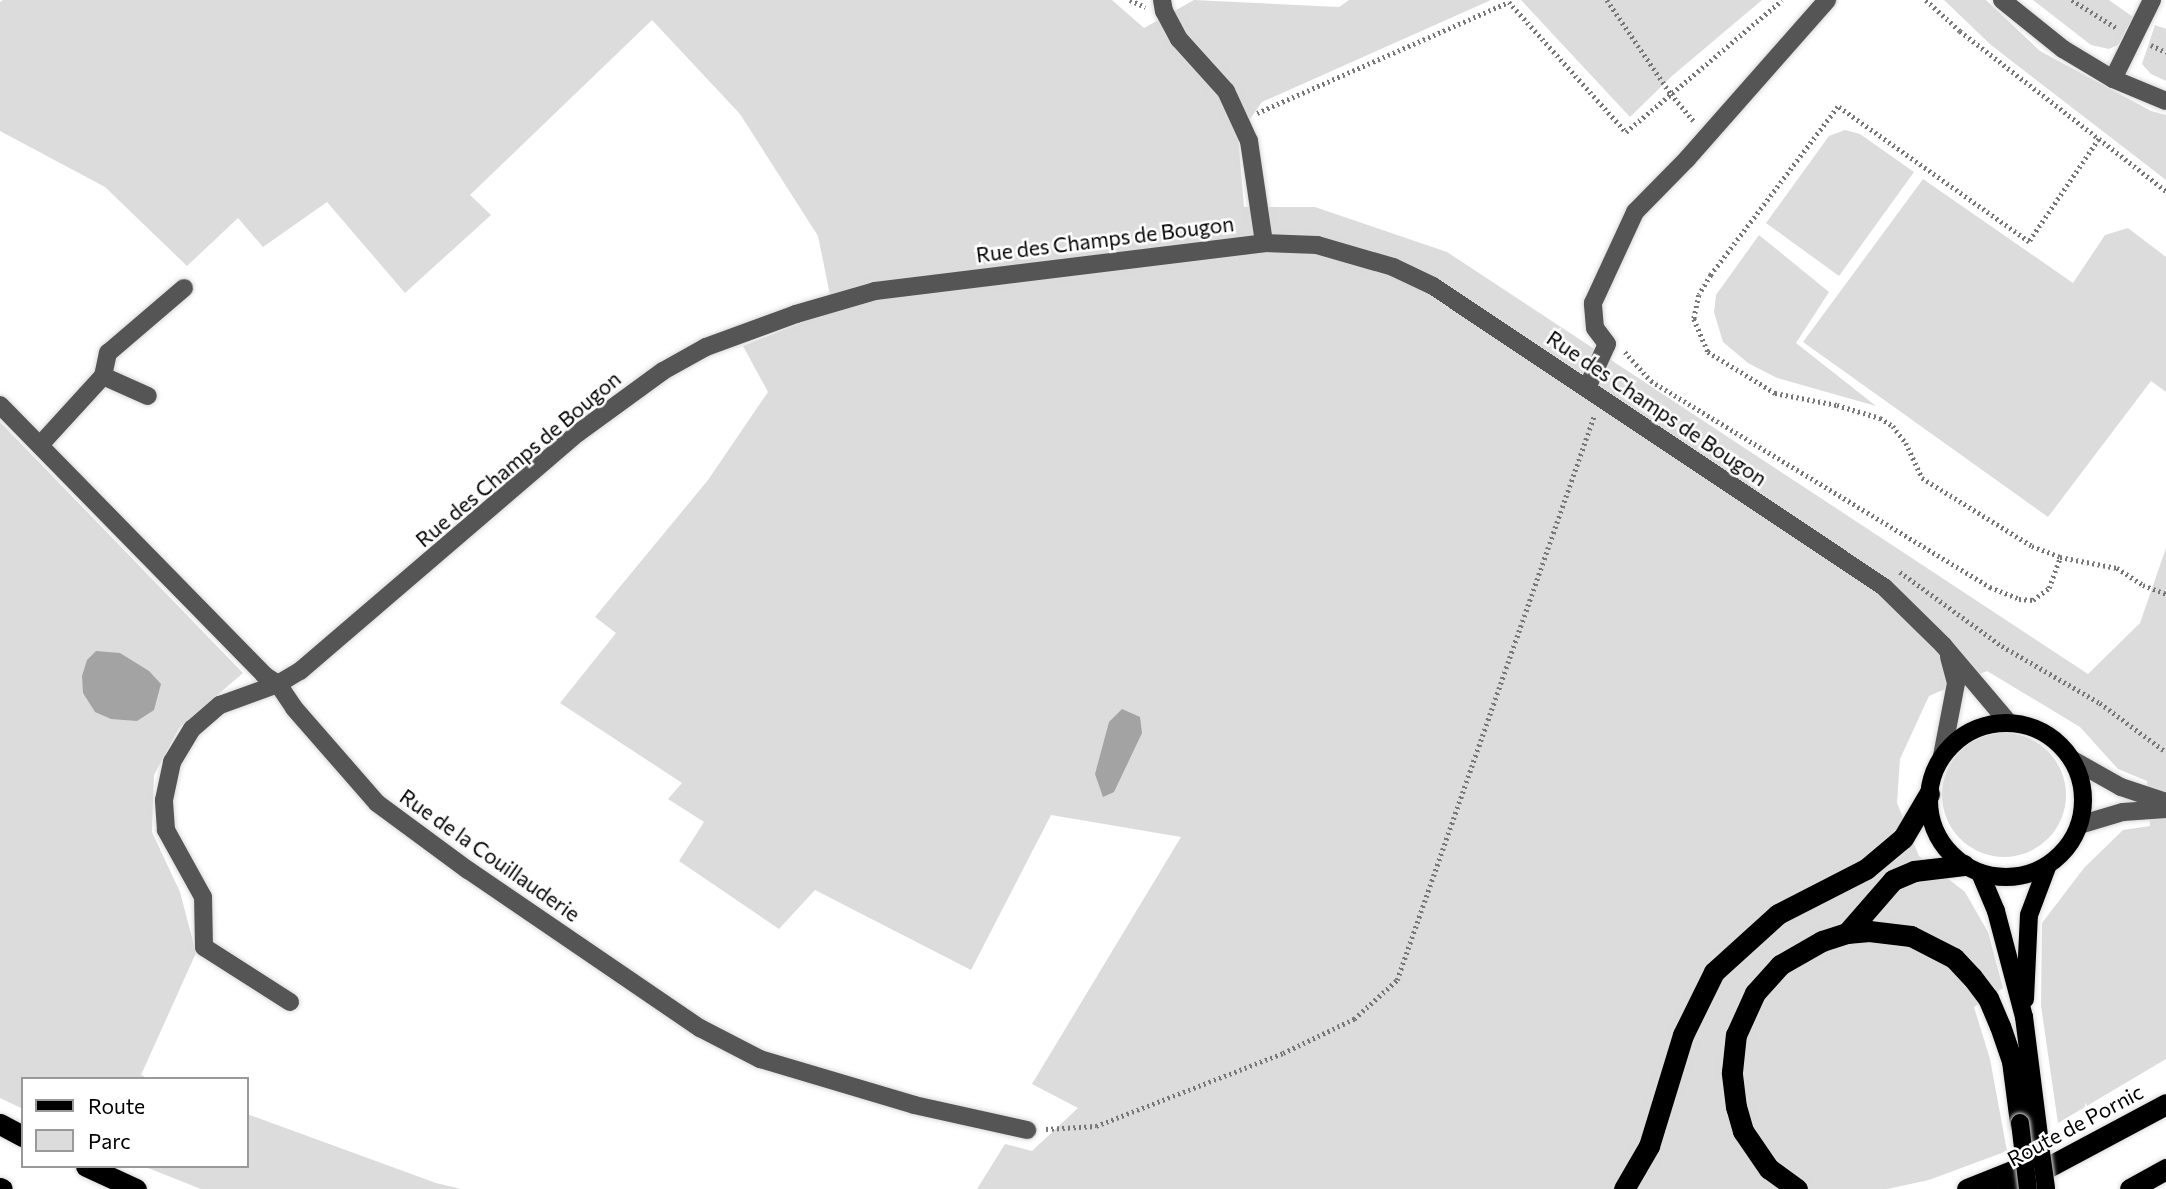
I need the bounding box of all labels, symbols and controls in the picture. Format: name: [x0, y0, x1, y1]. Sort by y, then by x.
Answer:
street label: Rue des Champs de Bougon: [974, 211, 1236, 267]
street label: Rue des Champs de Bougon: [1542, 325, 1772, 491]
street label: Rue des Champs de Bougon: [410, 366, 626, 552]
street label: Rue de la Couillauderie: [395, 783, 585, 927]
legend: [21, 1077, 248, 1168]
street label: Route de Pornic: [2003, 1079, 2147, 1171]
text: Route: [88, 1093, 145, 1118]
text: Parc: [88, 1128, 131, 1153]

